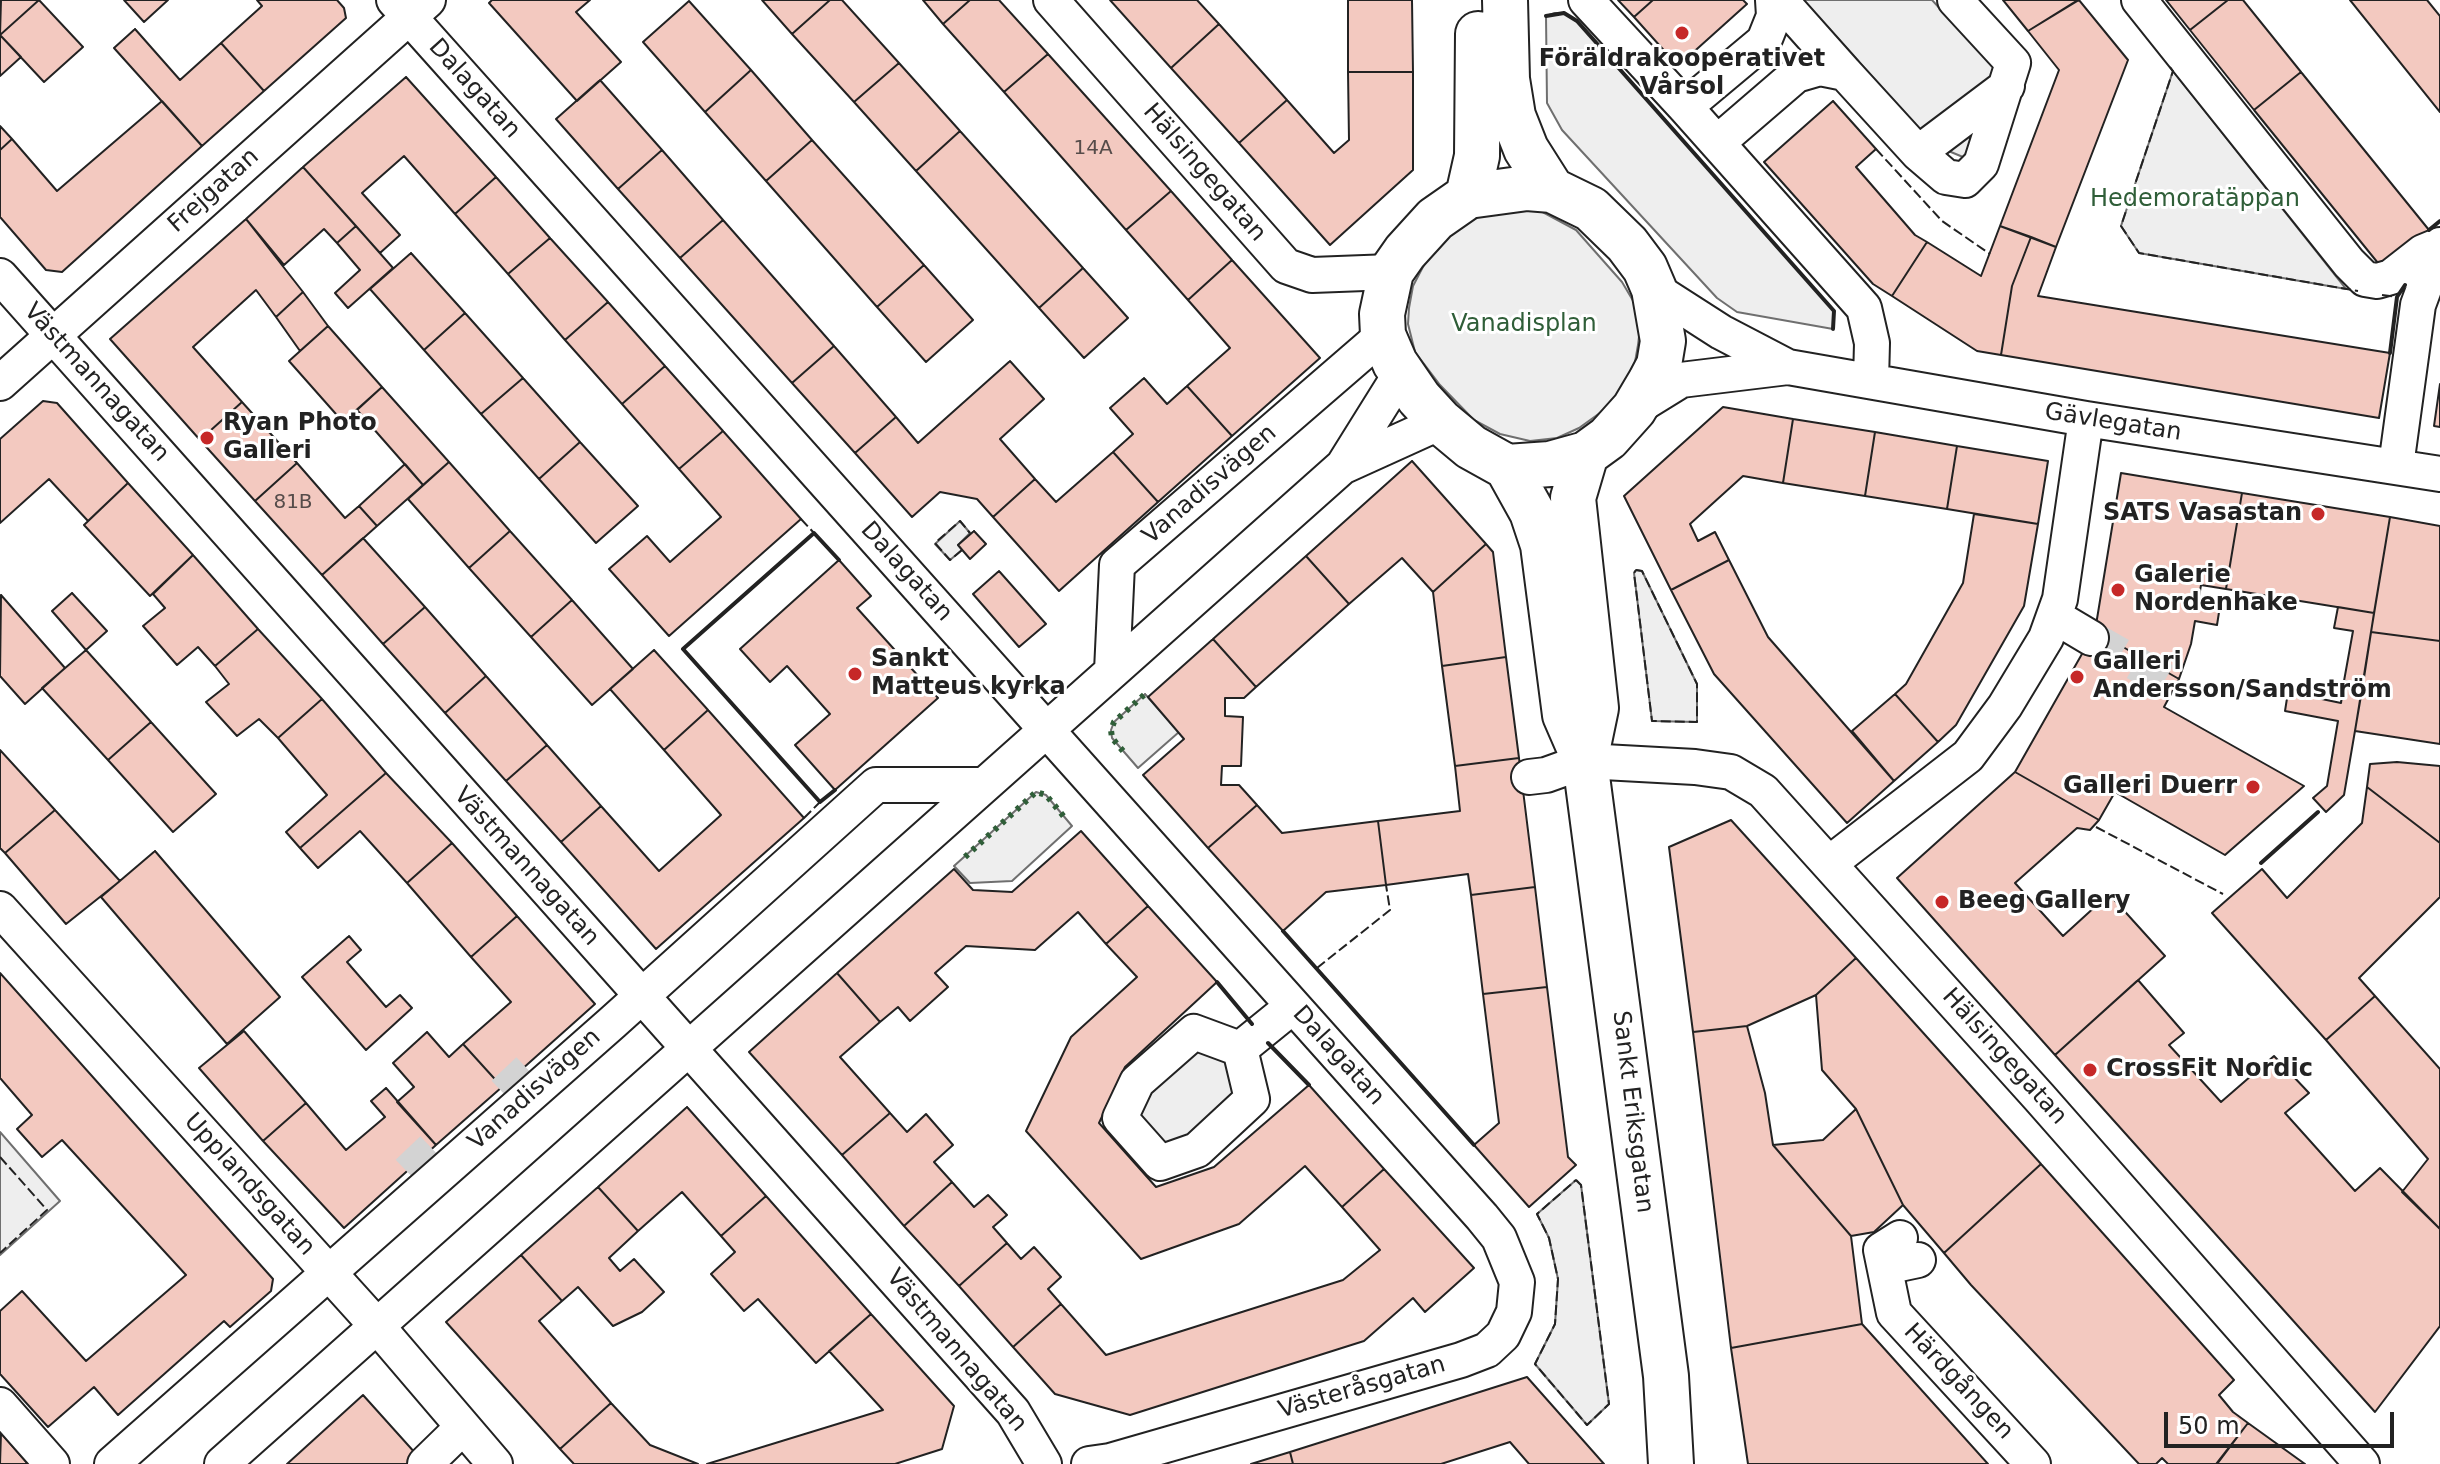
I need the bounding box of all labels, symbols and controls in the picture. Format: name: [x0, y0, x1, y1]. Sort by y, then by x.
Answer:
marker: Föräldrakooperativet Vårsol: [1673, 24, 1691, 42]
street label: Dalagatan: [422, 33, 526, 145]
place label: Föräldrakooperativet Vårsol: [1539, 46, 1825, 102]
street label: Hälsingegatan: [1136, 98, 1272, 248]
house number: 14A: [1073, 137, 1113, 161]
street label: Frejgatan: [163, 143, 265, 239]
park label: Hedemoratäppan: [2090, 186, 2300, 214]
street label: Västmannagatan: [17, 298, 175, 468]
park label: Vanadisplan: [1451, 311, 1597, 339]
street label: Gävlegatan: [2042, 398, 2184, 448]
place label: Ryan Photo Galleri: [223, 410, 377, 466]
street label: Vanadisvägen: [1137, 419, 1283, 551]
marker: Ryan Photo Galleri: [198, 429, 216, 447]
house number: 81B: [273, 491, 313, 515]
place label: SATS Vasastan: [2103, 500, 2302, 528]
marker: SATS Vasastan: [2309, 505, 2327, 523]
street label: Dalagatan: [854, 516, 958, 628]
place label: Galerie Nordenhake: [2134, 562, 2298, 618]
marker: Galerie Nordenhake: [2109, 581, 2127, 599]
place label: Sankt Matteus kyrka: [871, 646, 1066, 702]
place label: Galleri Andersson/Sandström: [2093, 649, 2392, 705]
marker: Sankt Matteus kyrka: [846, 665, 864, 683]
marker: Galleri Andersson/Sandström: [2068, 668, 2086, 686]
place label: Galleri Duerr: [2063, 773, 2237, 801]
marker: Galleri Duerr: [2244, 778, 2262, 796]
street label: Västmannagatan: [447, 782, 605, 952]
place label: Beeg Gallery: [1958, 888, 2130, 916]
marker: Beeg Gallery: [1933, 893, 1951, 911]
street label: Hälsingegatan: [1935, 983, 2073, 1131]
street label: Dalagatan: [1286, 1000, 1390, 1112]
street label: Sankt Eriksgatan: [1605, 1009, 1659, 1215]
street label: Vanadisvägen: [463, 1023, 607, 1157]
place label: CrossFit Nordic: [2106, 1056, 2313, 1084]
marker: CrossFit Nordic: [2081, 1061, 2099, 1079]
street label: Upplandsgatan: [178, 1108, 320, 1262]
street label: Västmannagatan: [880, 1264, 1032, 1438]
street label: Härdgången: [1897, 1318, 2019, 1446]
street label: Västeråsgatan: [1275, 1350, 1449, 1426]
scale bar: [2168, 1396, 2398, 1446]
text: 50 m: [2178, 1412, 2240, 1440]

